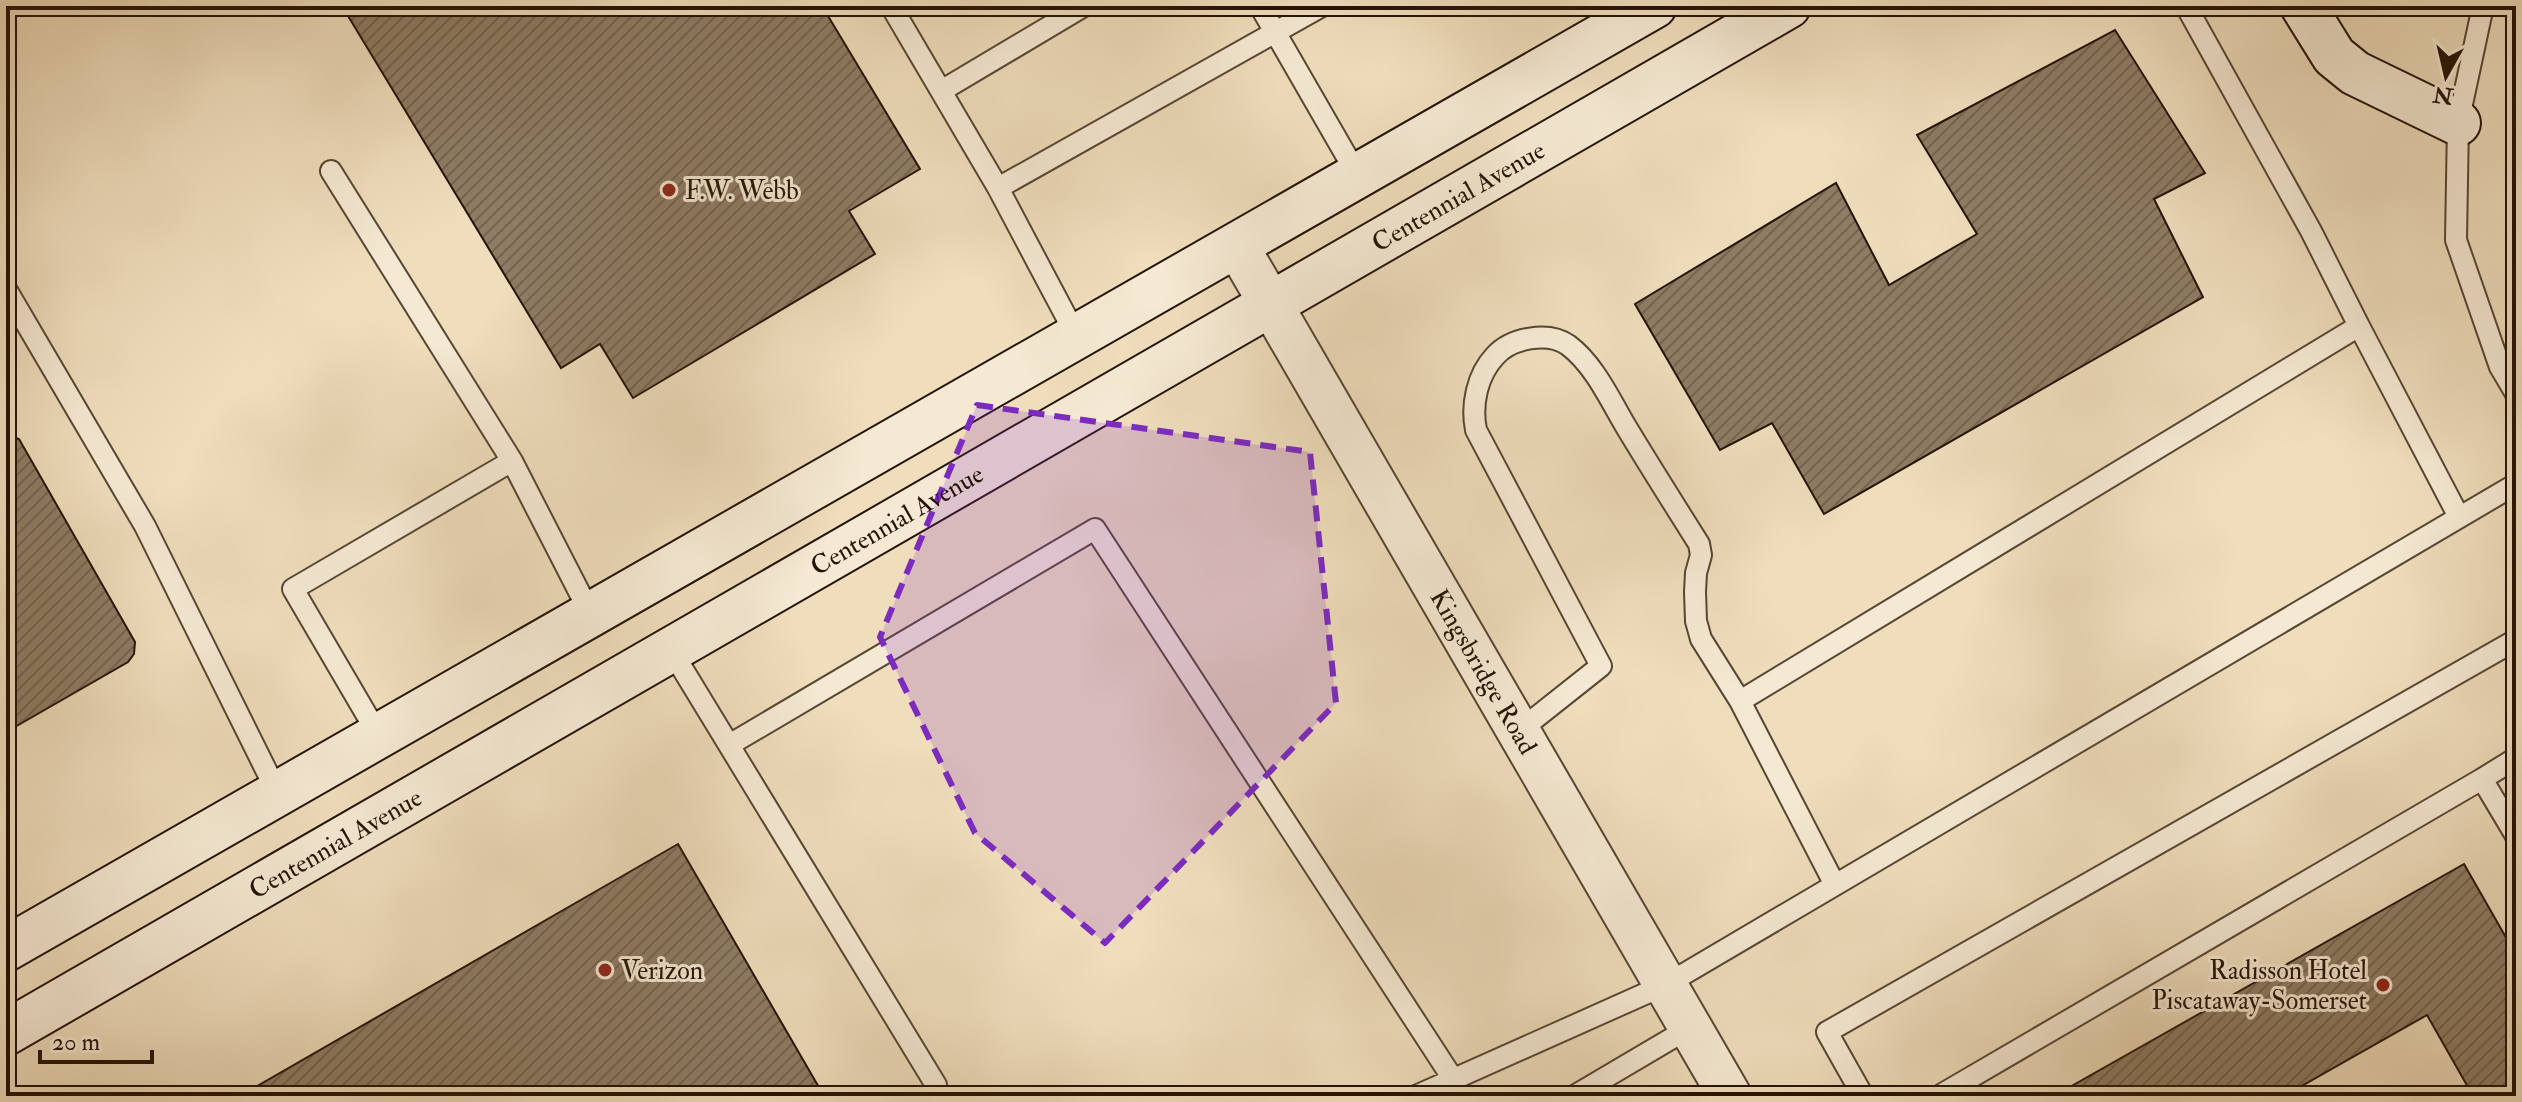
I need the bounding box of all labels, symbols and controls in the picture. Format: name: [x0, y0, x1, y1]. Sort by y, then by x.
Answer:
north arrow: [2406, 36, 2486, 116]
text: N: [2431, 80, 2456, 110]
street label: Centennial Avenue: [1366, 135, 1551, 259]
place label: F.W. Webb: [685, 175, 799, 207]
marker: F.W. Webb: [660, 181, 678, 199]
street label: Centennial Avenue: [805, 458, 989, 583]
street label: Kingsbridge Road: [1423, 584, 1544, 761]
street label: Centennial Avenue: [244, 782, 428, 907]
place label: Verizon: [621, 955, 703, 987]
place label: Radisson Hotel Piscataway-Somerset: [2151, 955, 2367, 1017]
marker: Verizon: [596, 961, 614, 979]
marker: Radisson Hotel Piscataway-Somerset: [2374, 976, 2392, 994]
scale bar: [40, 1014, 152, 1064]
text: 20 m: [52, 1027, 101, 1058]

